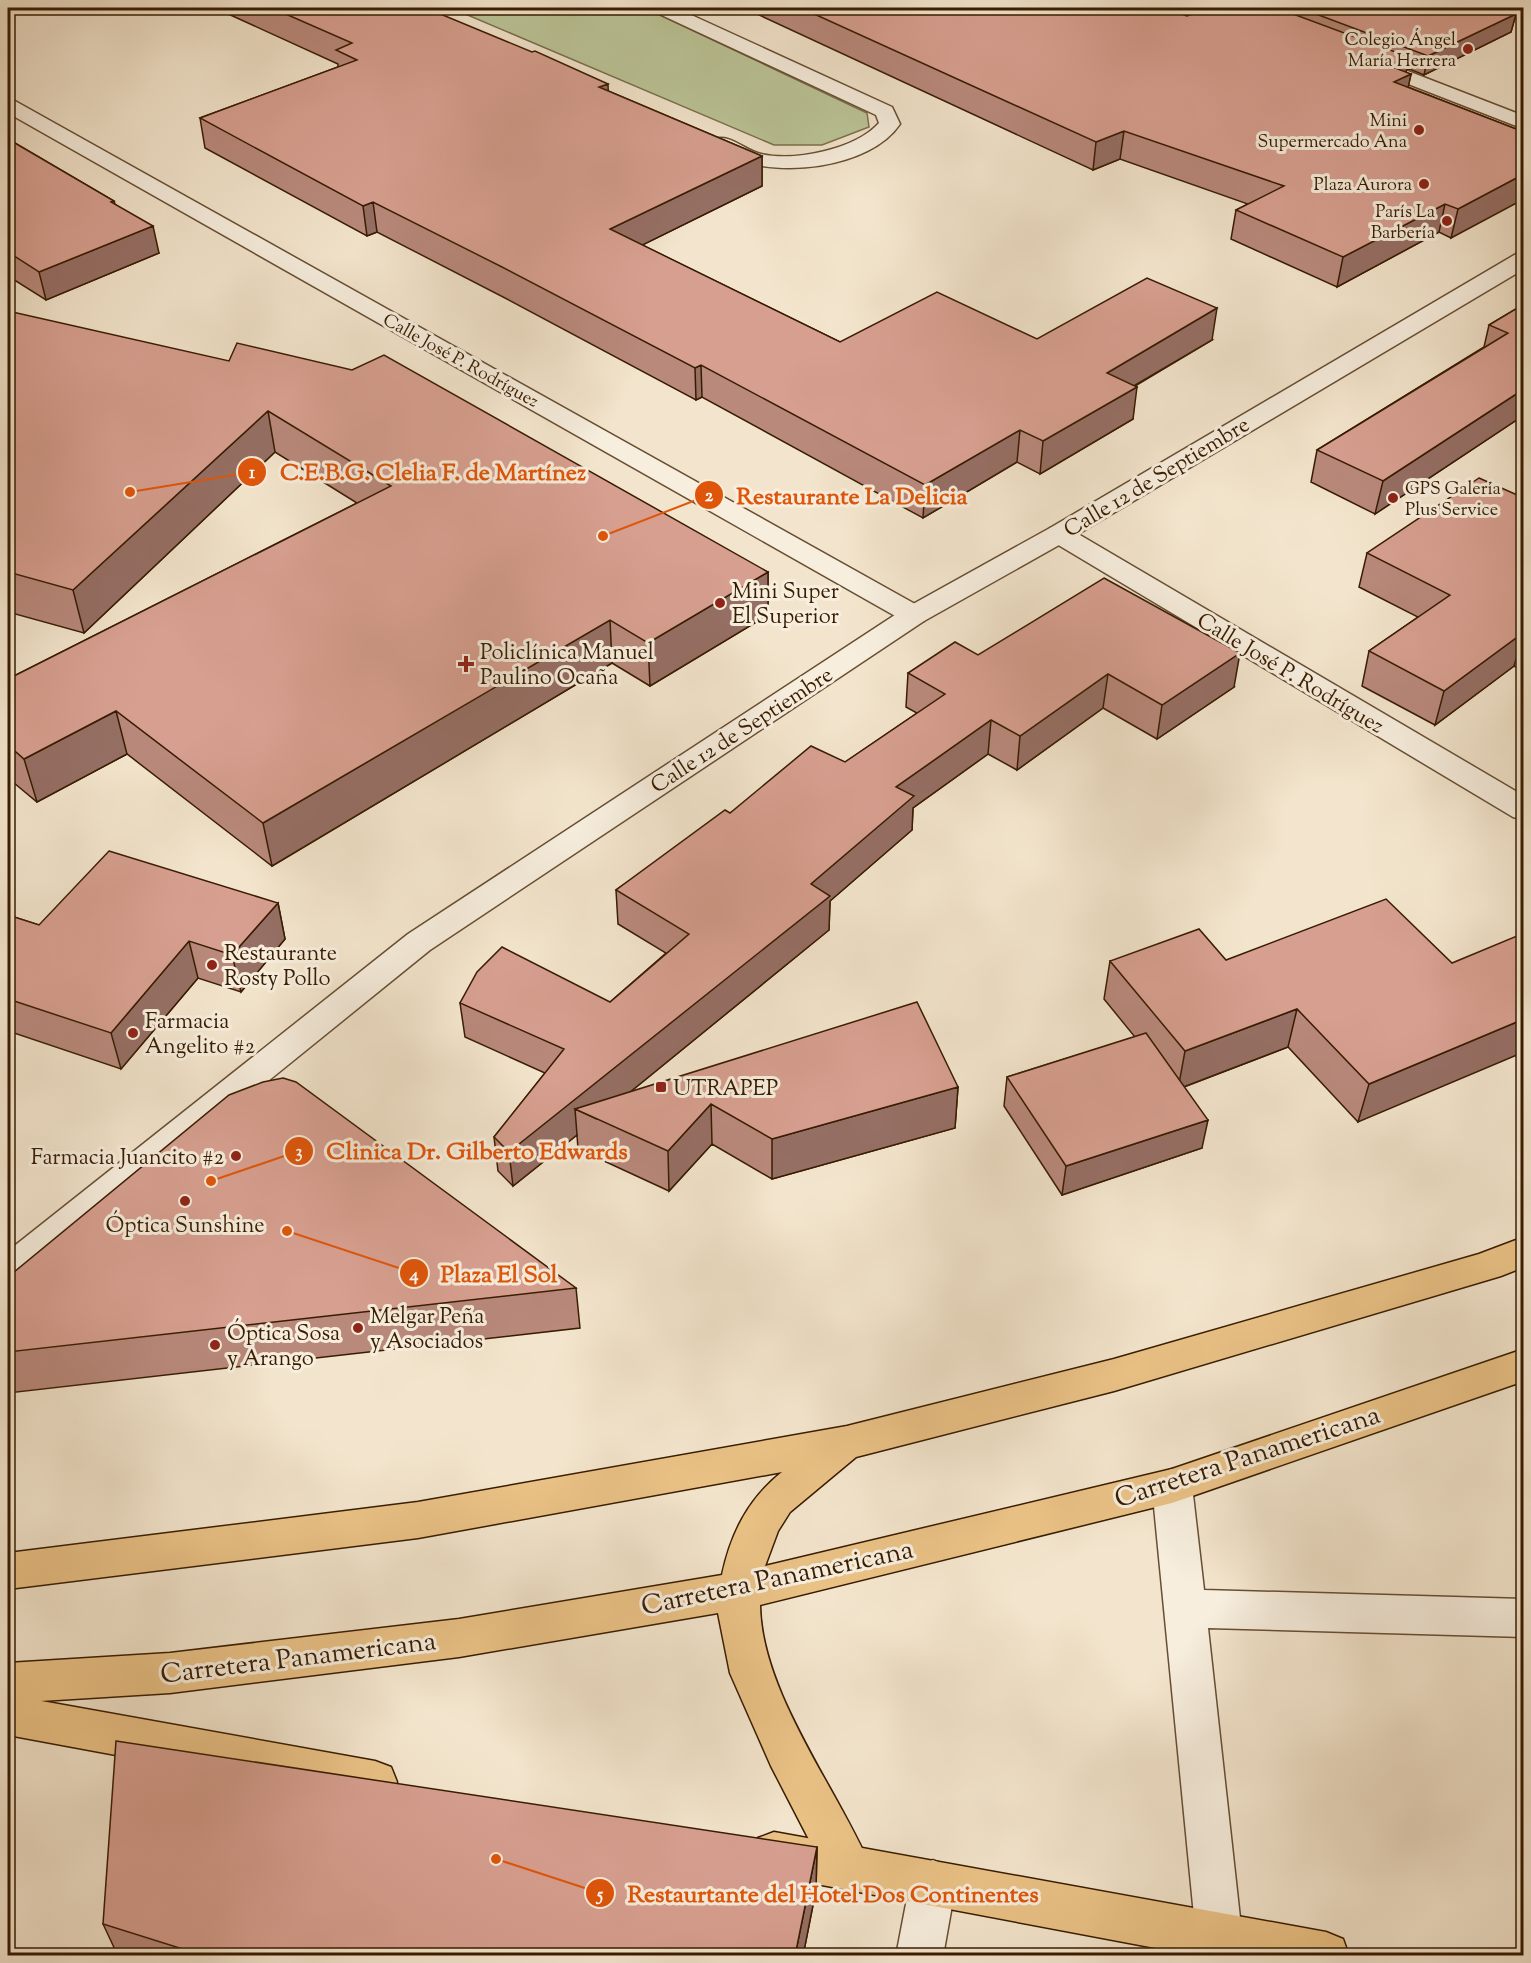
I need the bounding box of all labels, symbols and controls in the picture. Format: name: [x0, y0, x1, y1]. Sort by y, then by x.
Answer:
place label: Colegio Ángel María Herrera: [1344, 28, 1456, 75]
marker: Colegio Ángel María Herrera: [1461, 42, 1475, 56]
place label: Mini Supermercado Ana: [1258, 109, 1407, 156]
marker: Mini Supermercado Ana: [1412, 123, 1426, 137]
place label: Plaza Aurora: [1314, 173, 1412, 199]
marker: Plaza Aurora: [1417, 177, 1431, 191]
place label: París La Barbería: [1371, 200, 1435, 247]
marker: París La Barbería: [1440, 214, 1454, 228]
street label: Calle José P. Rodríguez: [377, 308, 543, 416]
street label: Calle 12 de Septiembre: [1059, 410, 1257, 547]
callout: C.E.B.G. Clelia F. de Martínez: [237, 451, 598, 493]
text: C.E.B.G. Clelia F. de Martínez: [280, 457, 586, 491]
text: 1: [249, 461, 256, 487]
callout: Restaurante La Delicia: [694, 474, 980, 516]
place label: GPS Galería Plus Service: [1405, 477, 1501, 524]
text: Restaurante La Delicia: [736, 481, 969, 515]
text: 2: [705, 484, 714, 510]
marker: GPS Galería Plus Service: [1386, 491, 1400, 505]
place label: Mini Super El Superior: [732, 577, 839, 634]
marker: Mini Super El Superior: [713, 596, 727, 610]
street label: Calle José P. Rodríguez: [1190, 606, 1389, 743]
place label: Policlínica Manuel Paulino Ocaña: [480, 638, 654, 695]
marker: Policlínica Manuel Paulino Ocaña: [457, 655, 475, 673]
street label: Calle 12 de Septiembre: [645, 660, 840, 803]
place label: Restaurante Rosty Pollo: [224, 939, 337, 996]
marker: Restaurante Rosty Pollo: [205, 958, 219, 972]
place label: Farmacia Angelito #2: [145, 1007, 255, 1064]
marker: Farmacia Angelito #2: [126, 1026, 140, 1040]
place label: UTRAPEP: [673, 1074, 778, 1106]
marker: UTRAPEP: [654, 1080, 668, 1094]
callout: Clinica Dr. Gilberto Edwards: [284, 1130, 640, 1172]
text: Clinica Dr. Gilberto Edwards: [326, 1136, 628, 1170]
text: 3: [295, 1140, 303, 1166]
place label: Farmacia Juancito #2: [31, 1143, 224, 1175]
marker: Farmacia Juancito #2: [229, 1149, 243, 1163]
marker: Óptica Sunshine: [178, 1194, 192, 1208]
place label: Óptica Sunshine: [106, 1210, 264, 1243]
callout: Plaza El Sol: [399, 1252, 570, 1294]
text: Plaza El Sol: [441, 1259, 558, 1293]
text: 4: [408, 1263, 419, 1289]
place label: Melgar Peña y Asociados: [370, 1302, 484, 1359]
place label: Óptica Sosa y Arango: [227, 1318, 340, 1376]
marker: Melgar Peña y Asociados: [351, 1321, 365, 1335]
marker: Óptica Sosa y Arango: [208, 1338, 222, 1352]
street label: Carretera Panamericana: [1110, 1397, 1386, 1520]
street label: Carretera Panamericana: [638, 1532, 917, 1627]
street label: Carretera Panamericana: [158, 1623, 438, 1696]
callout: Restaurtante del Hotel Dos Continentes: [585, 1872, 1050, 1914]
text: Restaurtante del Hotel Dos Continentes: [627, 1879, 1039, 1913]
text: 5: [595, 1883, 604, 1909]

